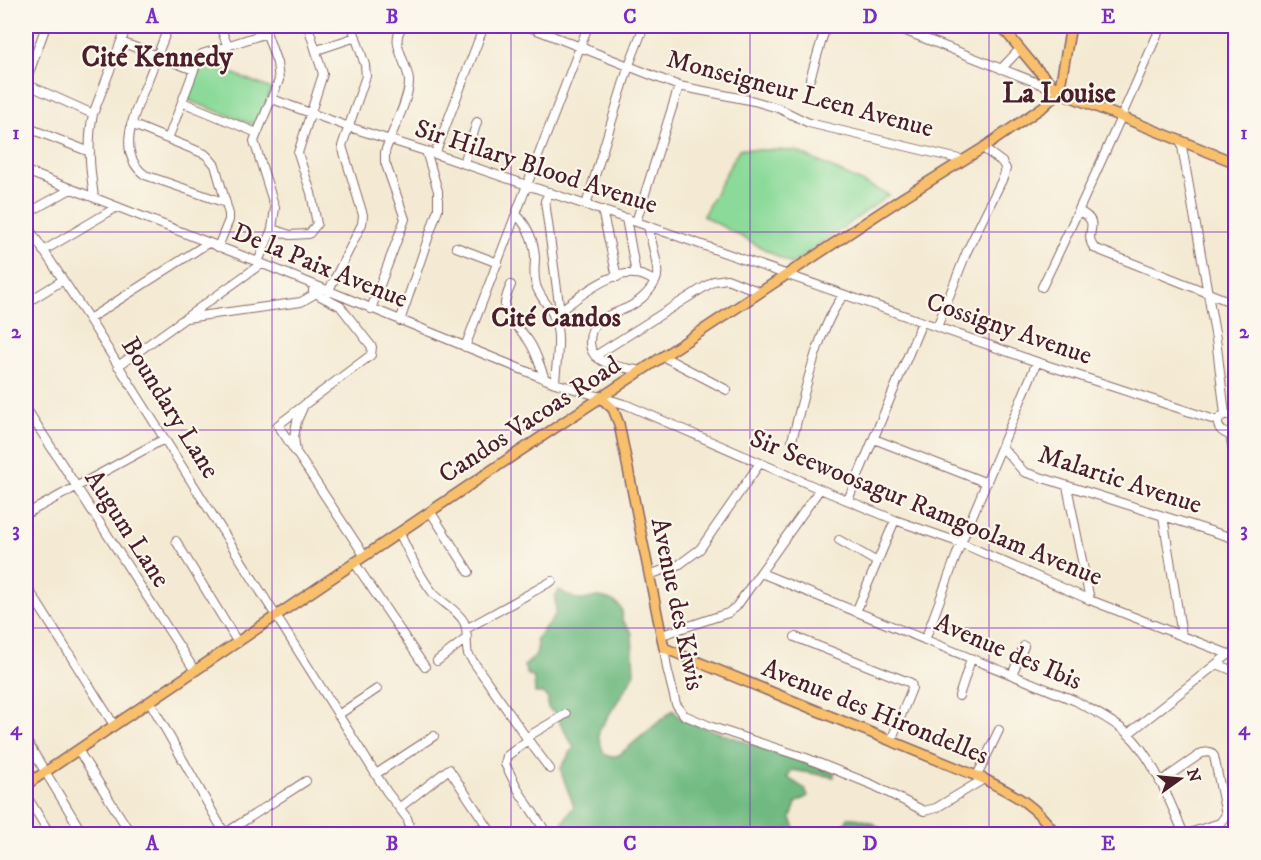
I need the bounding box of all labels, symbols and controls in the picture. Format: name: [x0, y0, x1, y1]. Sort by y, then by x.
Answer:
text: A: [145, 5, 160, 30]
text: B: [386, 5, 398, 30]
text: C: [623, 5, 637, 30]
text: D: [863, 5, 878, 30]
text: E: [1101, 5, 1115, 30]
district label: Cité Kennedy: [82, 40, 233, 75]
street label: Monseigneur Leen Avenue: [663, 42, 937, 146]
district label: La Louise: [1002, 76, 1116, 111]
street label: Sir Hilary Blood Avenue: [410, 112, 662, 222]
text: 1: [12, 121, 20, 146]
text: 1: [1240, 121, 1248, 146]
street label: De la Paix Avenue: [227, 216, 413, 316]
street label: Cossigny Avenue: [922, 285, 1096, 373]
district label: Cité Candos: [491, 301, 621, 335]
text: 2: [11, 320, 22, 345]
text: 2: [1239, 320, 1250, 345]
street label: Boundary Lane: [113, 331, 227, 485]
street label: Candos Vacoas Road: [433, 349, 627, 491]
street label: Sir Seewoosagur Ramgoolam Avenue: [745, 422, 1107, 594]
street label: Malartic Avenue: [1034, 438, 1206, 522]
street label: Augum Lane: [77, 464, 177, 594]
street label: Avenue des Kiwis: [643, 515, 711, 693]
text: 3: [12, 518, 20, 543]
text: 3: [1240, 518, 1248, 543]
street label: Avenue des Ibis: [929, 606, 1087, 698]
street label: Avenue des Hirondelles: [757, 651, 993, 773]
text: 4: [10, 717, 23, 742]
text: 4: [1238, 717, 1251, 742]
north arrow: [1150, 749, 1210, 809]
text: N: [1182, 766, 1205, 784]
text: A: [145, 832, 160, 857]
text: B: [386, 832, 398, 857]
text: C: [623, 832, 637, 857]
text: D: [863, 832, 878, 857]
text: E: [1101, 832, 1115, 857]

